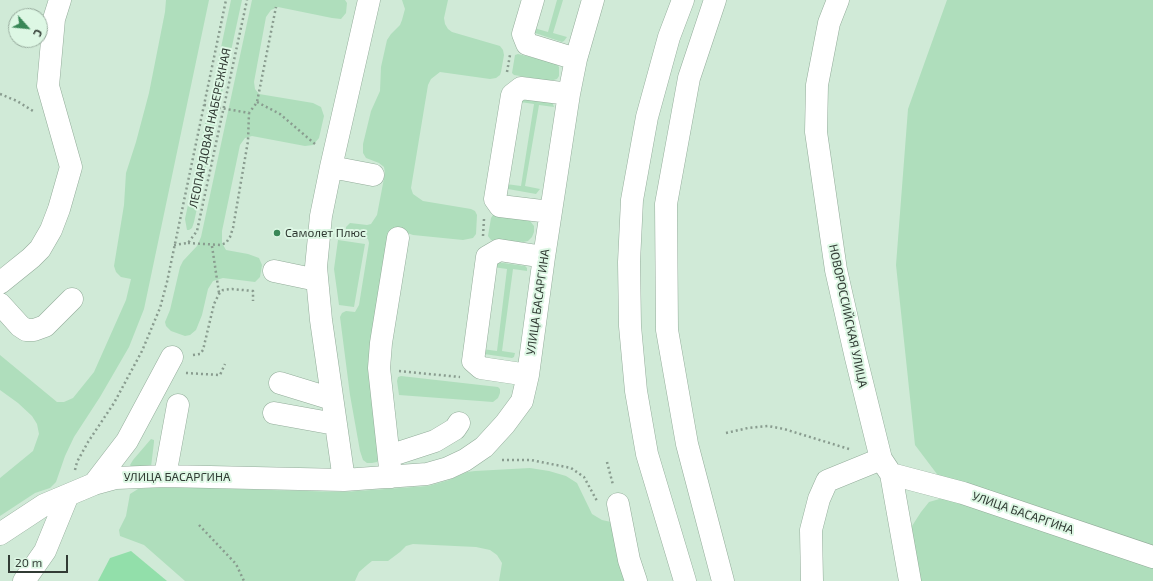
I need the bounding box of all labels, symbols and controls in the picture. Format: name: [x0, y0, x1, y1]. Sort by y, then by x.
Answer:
north arrow: [8, 8, 48, 48]
text: С: [31, 27, 46, 39]
street label: ЛЕОПАРДОВАЯ НАБЕРЕЖНАЯ: [186, 47, 234, 209]
place label: Самолет Плюс: [285, 226, 366, 240]
marker: Самолет Плюс: [272, 228, 282, 238]
street label: НОВОРОССИЙСКАЯ УЛИЦА: [826, 243, 870, 389]
street label: УЛИЦА БАСАРГИНА: [523, 248, 553, 356]
street label: УЛИЦА БАСАРГИНА: [124, 470, 230, 484]
street label: УЛИЦА БАСАРГИНА: [970, 489, 1076, 537]
scale bar: [10, 547, 70, 573]
text: 20 m: [15, 555, 42, 569]

